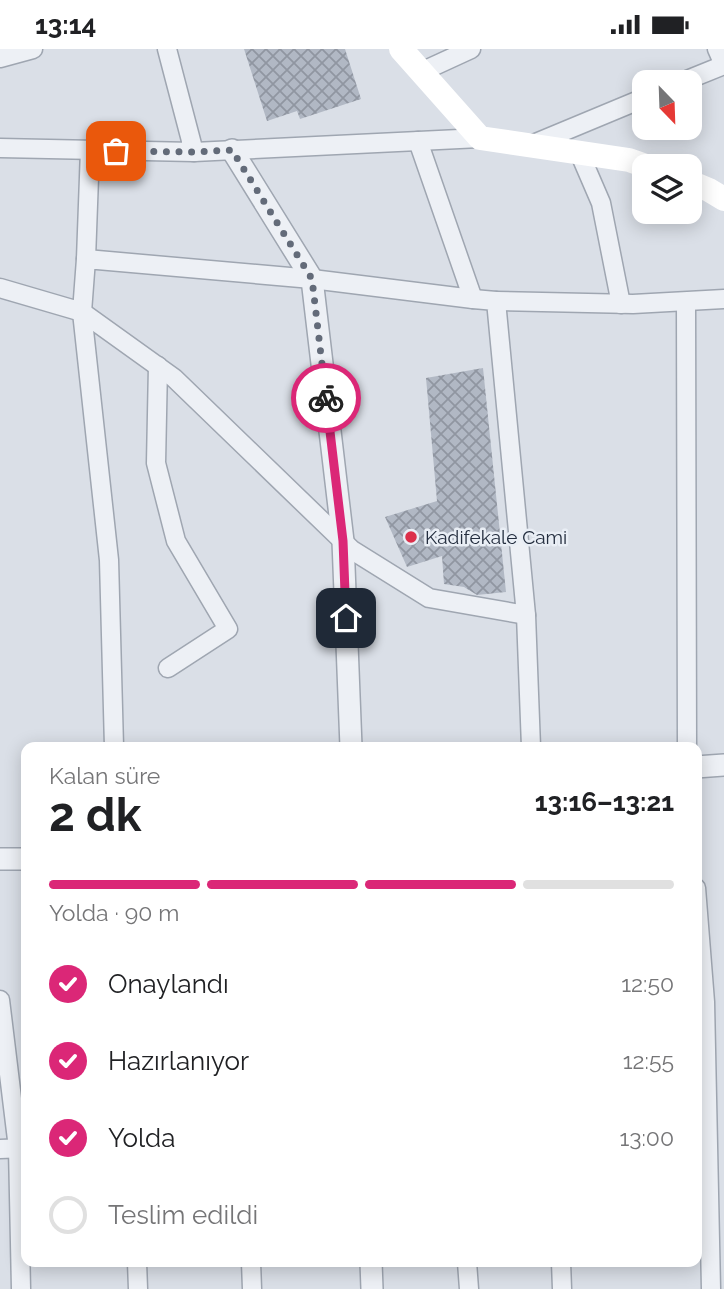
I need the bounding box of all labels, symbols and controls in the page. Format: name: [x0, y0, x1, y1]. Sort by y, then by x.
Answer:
text: 13:14: [35, 10, 96, 40]
north arrow: [632, 70, 702, 140]
map controls: [632, 70, 702, 224]
pin: [86, 121, 146, 181]
icon: bag: [97, 132, 135, 170]
button: layers: [632, 154, 702, 224]
courier: [291, 363, 361, 433]
icon: bike: [307, 379, 345, 417]
place label: Kadifekale Cami: [425, 526, 567, 548]
marker: Kadifekale Cami: [403, 529, 419, 545]
pin: [316, 588, 376, 648]
icon: home: [327, 599, 365, 637]
text: Kalan süre: [49, 762, 160, 789]
text: 13:16–13:21: [535, 787, 674, 817]
text: 2 dk: [49, 788, 141, 842]
text: Yolda · 90 m: [49, 899, 179, 926]
icon: check: [49, 965, 87, 1003]
text: Onaylandı: [108, 969, 229, 999]
text: 12:50: [621, 970, 674, 997]
icon: check: [49, 1042, 87, 1080]
text: Hazırlanıyor: [108, 1046, 249, 1076]
text: 12:55: [623, 1047, 674, 1074]
icon: check: [49, 1119, 87, 1157]
text: Yolda: [108, 1123, 175, 1153]
text: 13:00: [619, 1124, 674, 1151]
text: Teslim edildi: [108, 1200, 258, 1230]

